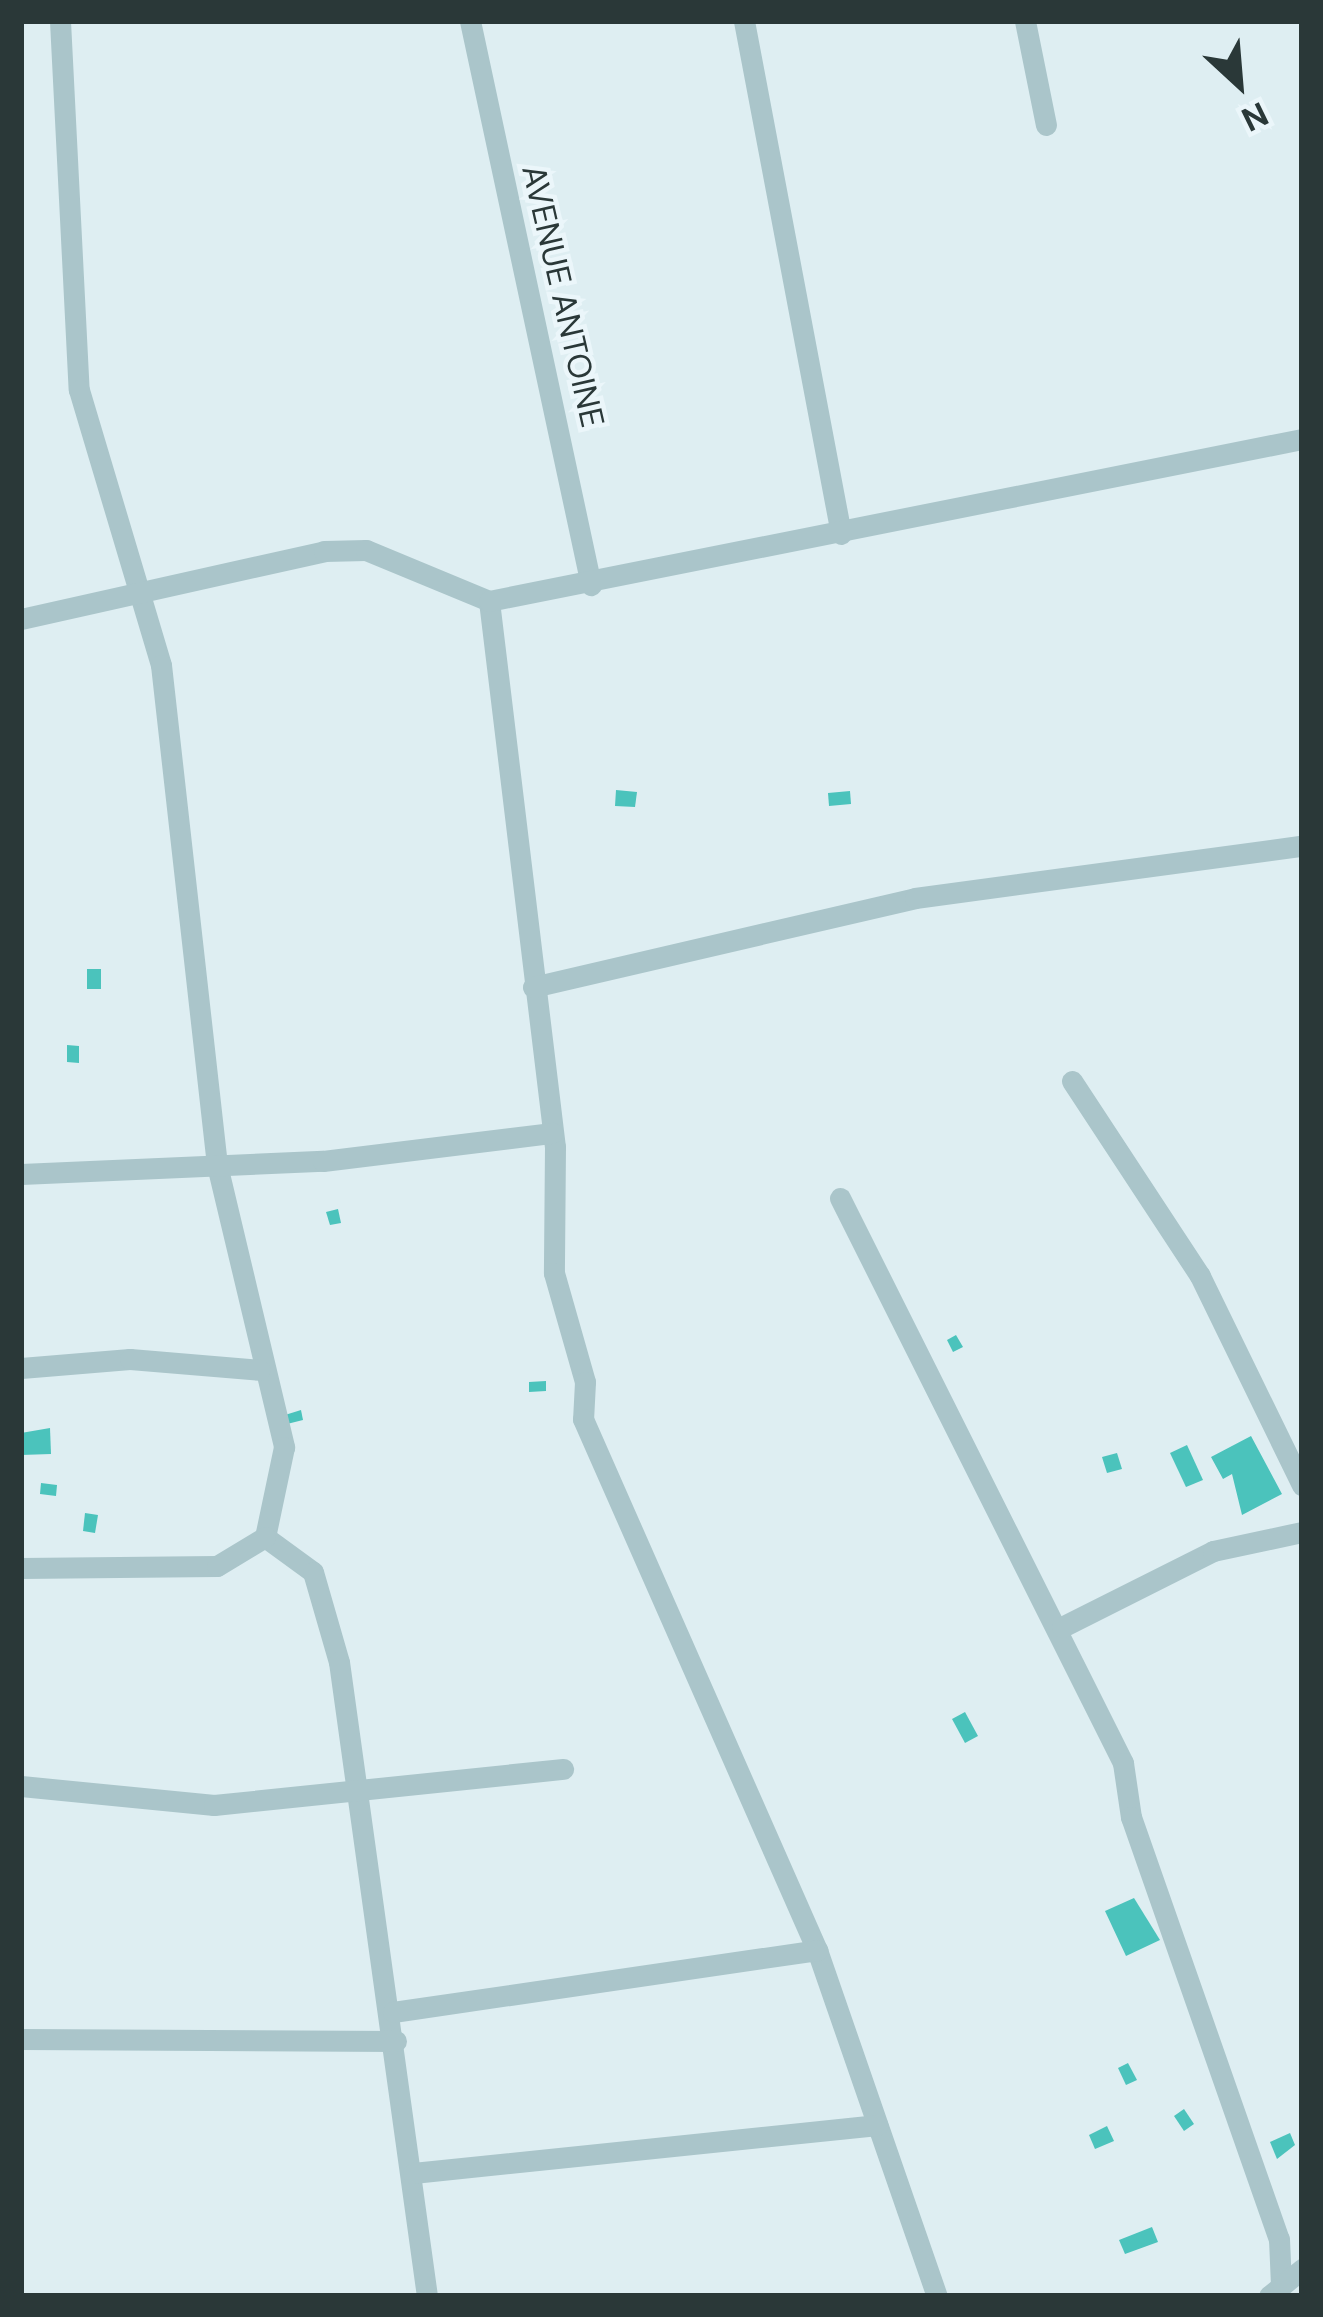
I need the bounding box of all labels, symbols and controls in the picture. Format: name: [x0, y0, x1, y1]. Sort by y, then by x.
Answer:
north arrow: [1179, 24, 1299, 144]
text: N: [1235, 92, 1275, 141]
street label: AVENUE ANTOINE: [514, 161, 612, 431]

